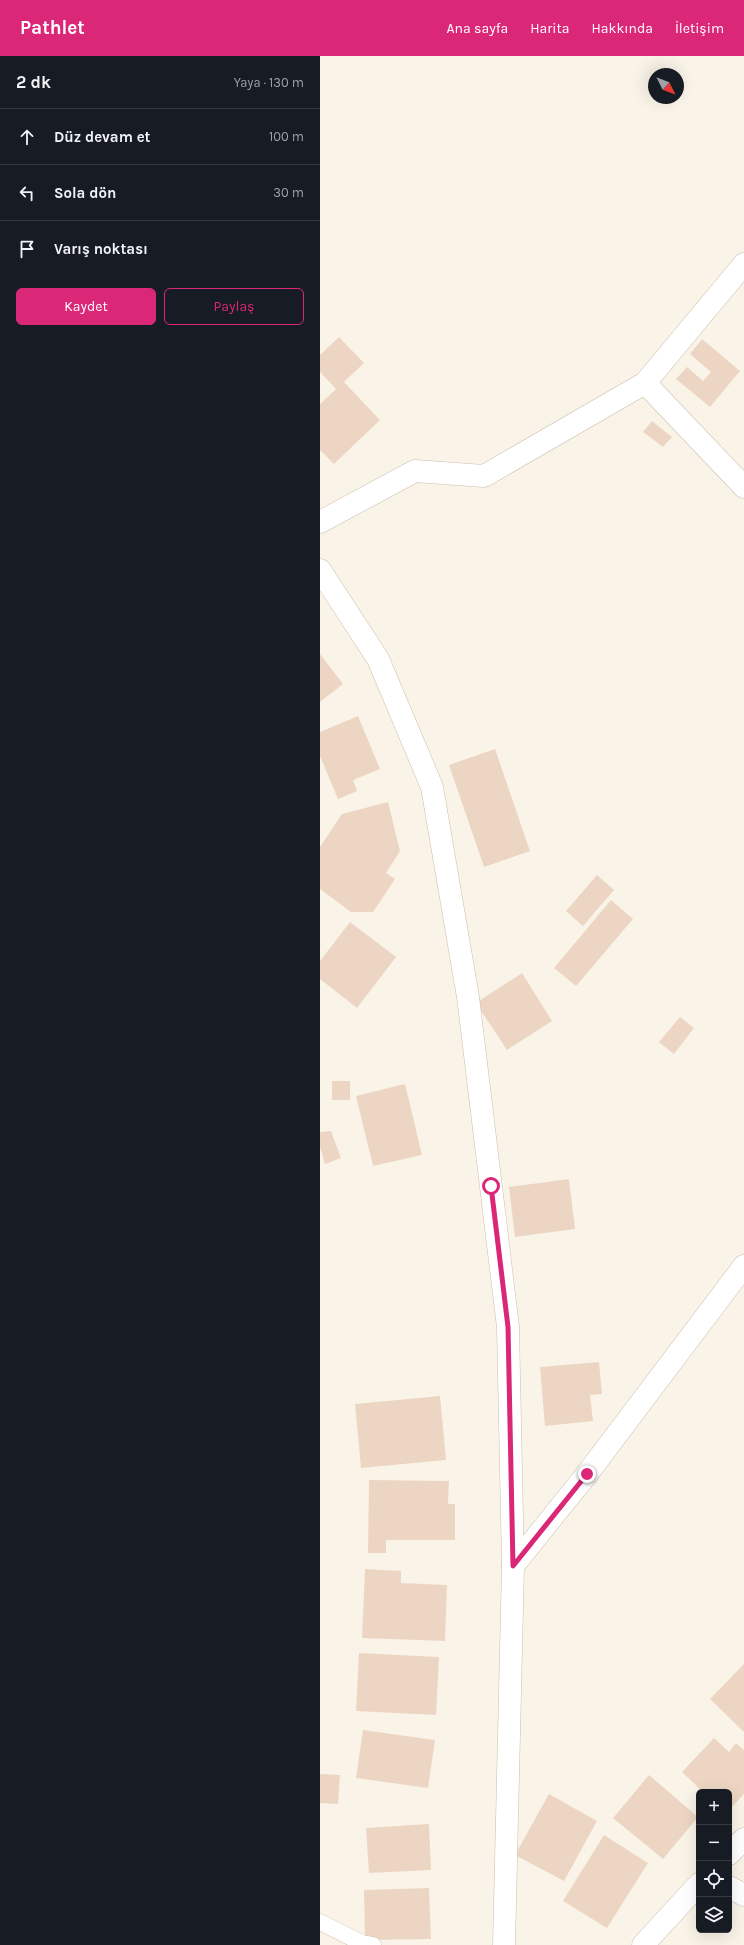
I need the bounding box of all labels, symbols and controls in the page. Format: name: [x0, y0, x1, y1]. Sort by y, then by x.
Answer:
text: Pathlet: [20, 17, 85, 39]
text: Ana sayfa: [447, 20, 508, 37]
text: Harita: [530, 20, 569, 37]
text: Hakkında: [591, 20, 653, 37]
text: İletişim: [675, 20, 724, 37]
north arrow: [648, 68, 684, 104]
text: 2 dk: [16, 72, 51, 92]
text: Yaya · 130 m: [234, 75, 304, 90]
icon: ahead: [16, 126, 38, 148]
text: Düz devam et: [54, 128, 151, 146]
text: 100 m: [269, 129, 304, 144]
icon: left: [16, 182, 38, 204]
text: Sola dön: [54, 184, 116, 202]
text: 30 m: [273, 185, 304, 200]
icon: arrive: [16, 238, 38, 260]
text: Varış noktası: [54, 240, 148, 258]
button: Kaydet: [16, 288, 156, 325]
button: Paylaş: [164, 288, 304, 325]
route start: [482, 1177, 500, 1195]
route end: [578, 1465, 596, 1483]
map controls: [696, 1789, 732, 1933]
button: +: [696, 1789, 732, 1825]
button: −: [696, 1825, 732, 1861]
button: locate: [696, 1861, 732, 1897]
button: layers: [696, 1897, 732, 1933]

